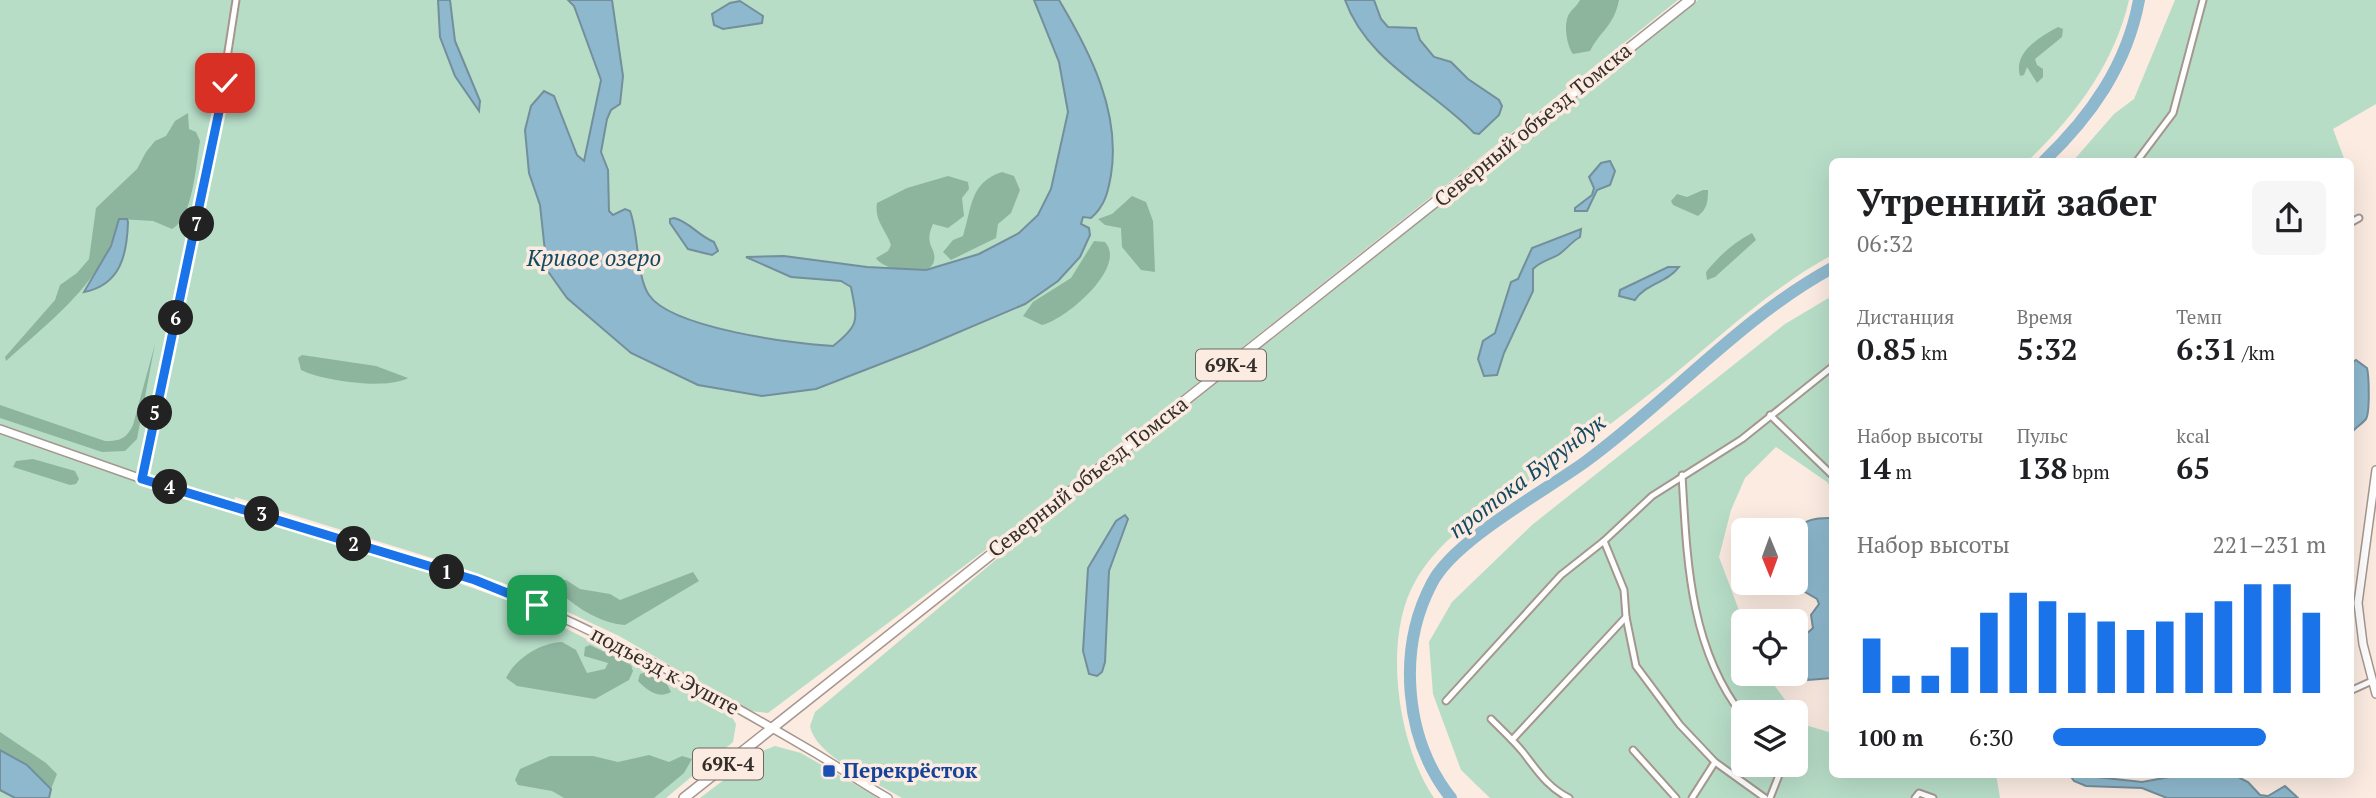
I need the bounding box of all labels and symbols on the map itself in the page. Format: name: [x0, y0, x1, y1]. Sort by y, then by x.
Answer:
street label: Северный объезд Томска: [1428, 36, 1637, 213]
pin: [195, 53, 255, 113]
pin: 7: [180, 206, 214, 242]
water label: Кривое озеро: [526, 242, 661, 273]
pin: 6: [158, 300, 194, 336]
road number: 69К-4: [1196, 350, 1266, 380]
street label: Северный объезд Томска: [982, 389, 1193, 563]
pin: 5: [138, 396, 172, 430]
water label: протока Бурундук: [1442, 406, 1612, 545]
pin: 4: [152, 470, 188, 504]
pin: 3: [244, 496, 280, 532]
north arrow: [1731, 518, 1808, 595]
pin: 2: [336, 526, 372, 562]
pin: 1: [430, 554, 464, 590]
pin: [507, 575, 567, 635]
street label: подъезд к Эуште: [586, 619, 745, 721]
road number: 69К-4: [693, 748, 763, 779]
place label: Перекрёсток: [843, 756, 978, 784]
marker: Перекрёсток: [821, 763, 837, 779]

